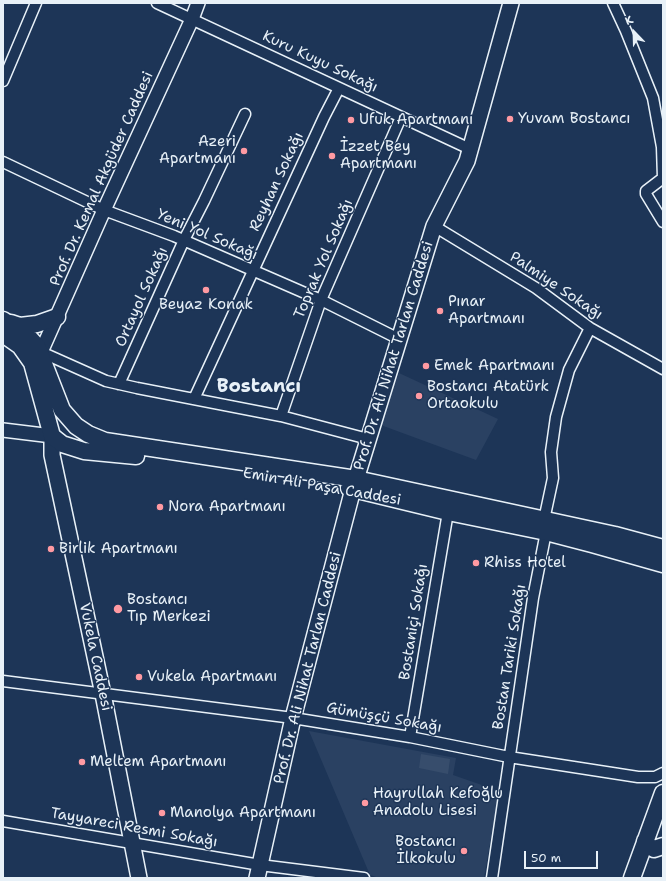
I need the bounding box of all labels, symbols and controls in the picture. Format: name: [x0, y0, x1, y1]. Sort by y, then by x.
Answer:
north arrow: [614, 12, 654, 52]
text: K: [623, 12, 635, 29]
street label: Kuru Kuyu Sokağı: [259, 27, 381, 97]
street label: Prof. Dr. Kemal Akgüder Caddesi: [46, 69, 158, 289]
place label: Yuvam Bostancı: [518, 110, 630, 128]
place label: Ufuk Apartmanı: [359, 111, 473, 129]
marker: Yuvam Bostancı: [505, 114, 515, 124]
marker: Ufuk Apartmanı: [346, 115, 356, 125]
street label: Reyhan Sokağı: [246, 130, 308, 234]
place label: Azeri Apartmanı: [159, 133, 236, 168]
place label: İzzet Bey Apartmanı: [340, 138, 417, 173]
marker: Azeri Apartmanı: [239, 146, 249, 156]
marker: İzzet Bey Apartmanı: [327, 151, 337, 161]
street label: Toprak Yol Sokağı: [291, 197, 357, 321]
street label: Yeni Yol Sokağı: [154, 206, 260, 264]
street label: Prof. Dr. Ali Nihat Tarlan Caddesi: [350, 239, 438, 473]
street label: Ortayol Sokağı: [112, 244, 172, 350]
street label: Palmiye Sokağı: [506, 248, 606, 324]
marker: Beyaz Konak: [201, 285, 211, 295]
place label: Pınar Apartmanı: [448, 293, 525, 328]
place label: Beyaz Konak: [159, 296, 253, 314]
marker: Pınar Apartmanı: [435, 306, 445, 316]
place label: Emek Apartmanı: [434, 357, 555, 375]
marker: Emek Apartmanı: [421, 361, 431, 371]
district label: Bostancı: [217, 376, 301, 398]
place label: Bostancı Atatürk Ortaokulu: [427, 378, 549, 413]
marker: Bostancı Atatürk Ortaokulu: [414, 391, 424, 401]
street label: Emin Ali Paşa Caddesi: [241, 464, 403, 510]
place label: Nora Apartmanı: [168, 498, 286, 516]
marker: Nora Apartmanı: [155, 502, 165, 512]
place label: Birlik Apartmanı: [59, 540, 178, 558]
marker: Birlik Apartmanı: [46, 544, 56, 554]
street label: Prof. Dr. Ali Nihat Tarlan Caddesi: [270, 550, 346, 786]
place label: Rhiss Hotel: [484, 554, 566, 572]
marker: Rhiss Hotel: [471, 558, 481, 568]
street label: Bostaniçi Sokağı: [396, 563, 432, 681]
street label: Bostan Tariki Sokağı: [490, 583, 530, 731]
place label: Bostancı Tıp Merkezi: [127, 591, 211, 626]
street label: Vukela Caddesi: [75, 601, 115, 713]
marker: Bostancı Tıp Merkezi: [112, 603, 124, 615]
place label: Vukela Apartmanı: [147, 668, 277, 686]
marker: Vukela Apartmanı: [134, 672, 144, 682]
street label: Gümüşçü Sokağı: [325, 699, 443, 737]
place label: Meltem Apartmanı: [90, 753, 226, 771]
marker: Meltem Apartmanı: [77, 757, 87, 767]
place label: Hayrullah Kefoğlu Anadolu Lisesi: [373, 785, 503, 820]
marker: Hayrullah Kefoğlu Anadolu Lisesi: [360, 798, 370, 808]
street label: Tayyareci Resmi Sokağı: [49, 804, 219, 852]
place label: Manolya Apartmanı: [170, 804, 316, 822]
marker: Manolya Apartmanı: [157, 808, 167, 818]
place label: Bostancı İlkokulu: [395, 833, 456, 868]
scale bar: [526, 843, 600, 869]
marker: Bostancı İlkokulu: [459, 846, 469, 856]
text: 50 m: [531, 850, 561, 866]

